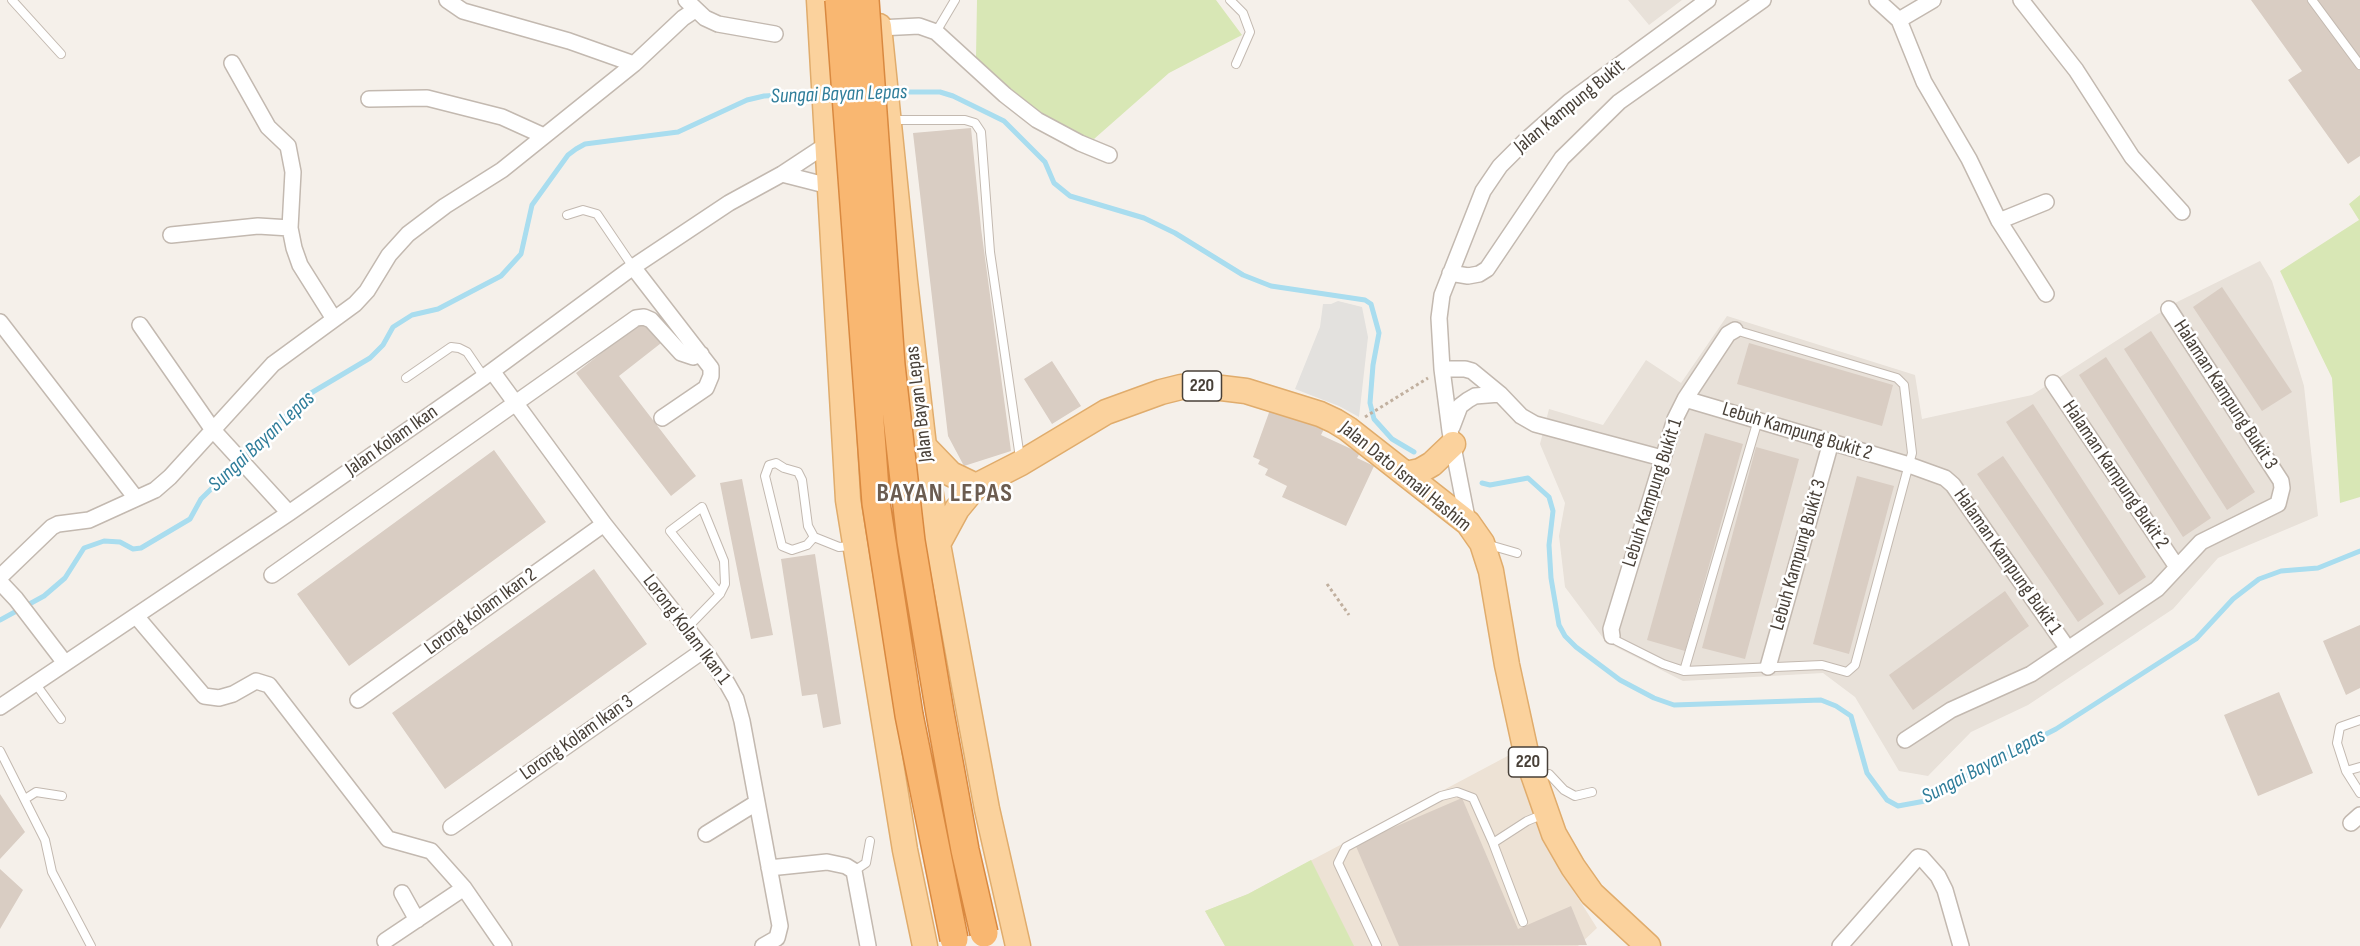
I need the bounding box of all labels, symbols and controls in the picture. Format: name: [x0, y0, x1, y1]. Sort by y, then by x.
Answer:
street label: Jalan Kampung Bukit: [1510, 55, 1630, 159]
water label: Sungai Bayan Lepas: [770, 80, 908, 110]
street label: Halaman Kampung Bukit 3: [2168, 316, 2282, 474]
street label: Jalan Bayan Lepas: [901, 345, 939, 463]
road number: 220: [1182, 371, 1222, 401]
water label: Sungai Bayan Lepas: [204, 386, 320, 498]
street label: Halaman Kampung Bukit 2: [2057, 396, 2173, 554]
street label: Lebuh Kampung Bukit 2: [1719, 398, 1875, 466]
street label: Jalan Kolam Ikan: [341, 400, 443, 482]
street label: Lebuh Kampung Bukit 1: [1618, 416, 1688, 570]
street label: Jalan Dato Ismail Hashim: [1334, 417, 1476, 537]
street label: Lebuh Kampung Bukit 3: [1766, 477, 1832, 633]
district label: BAYAN LEPAS: [876, 478, 1014, 510]
street label: Halaman Kampung Bukit 1: [1948, 485, 2066, 639]
street label: Lorong Kolam Ikan 2: [420, 563, 542, 661]
street label: Lorong Kolam Ikan 1: [637, 570, 735, 690]
street label: Lorong Kolam Ikan 3: [516, 690, 638, 786]
water label: Sungai Bayan Lepas: [1918, 724, 2050, 810]
road number: 220: [1508, 747, 1547, 777]

